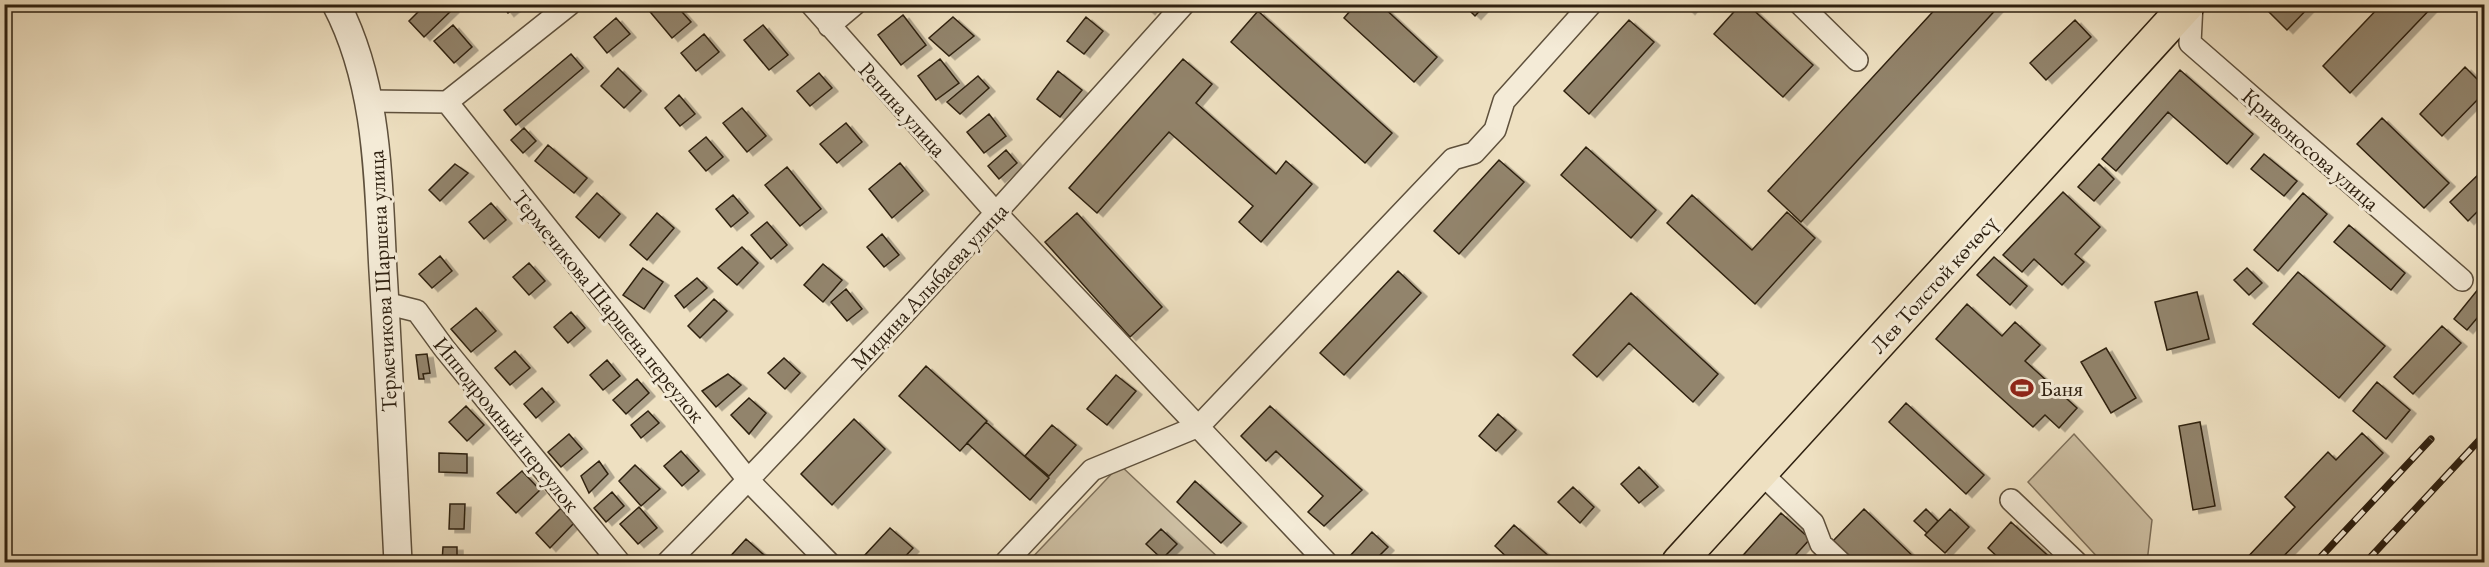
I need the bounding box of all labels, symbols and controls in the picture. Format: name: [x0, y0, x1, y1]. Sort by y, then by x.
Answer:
street label: Репина улица: [852, 56, 953, 163]
street label: Кривоносова улица: [2236, 82, 2386, 217]
street label: Термечикова Шаршена улица: [361, 149, 404, 413]
street label: Термечикова Шаршена переулок: [506, 184, 712, 429]
street label: Мидина Алыбаева улица: [844, 197, 1015, 376]
street label: Лев Толстой көчөсү: [1864, 209, 2003, 359]
street label: Ипподромный переулок: [427, 331, 587, 518]
place label: Баня: [2040, 374, 2083, 403]
sports icon: Баня: [2009, 375, 2035, 401]

